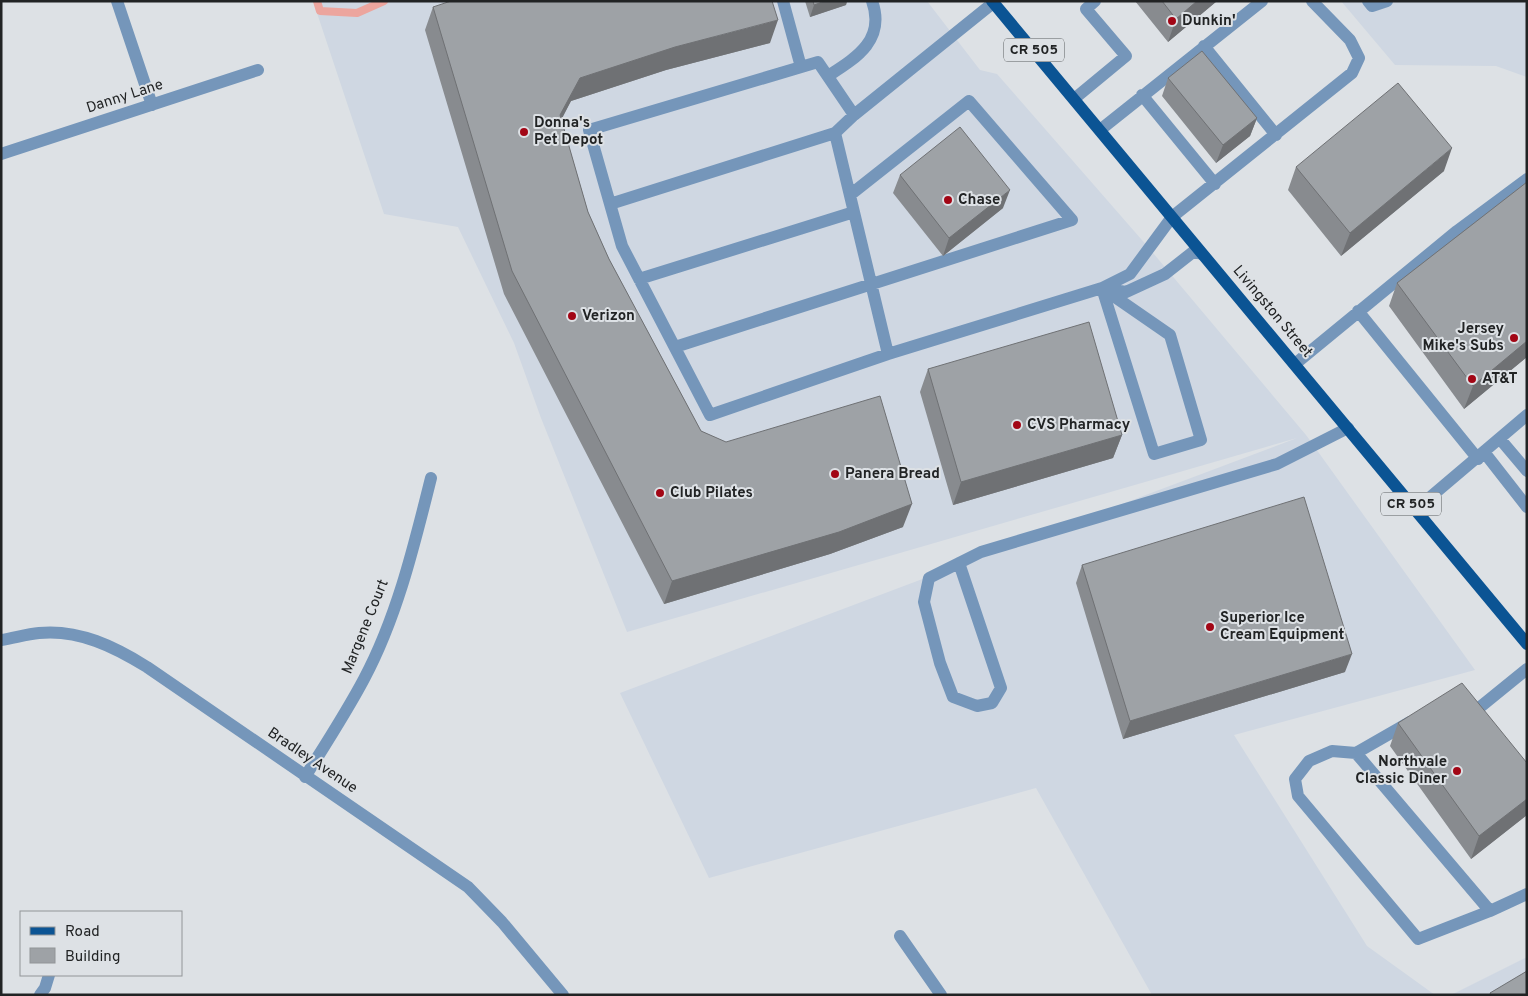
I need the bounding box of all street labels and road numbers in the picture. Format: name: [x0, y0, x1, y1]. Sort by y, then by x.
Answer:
road number: CR 505: [1004, 38, 1064, 62]
street label: Danny Lane: [84, 76, 166, 118]
street label: Livingston Street: [1228, 262, 1316, 362]
road number: CR 505: [1381, 492, 1441, 516]
street label: Margene Court: [338, 577, 394, 677]
street label: Bradley Avenue: [263, 724, 361, 798]

